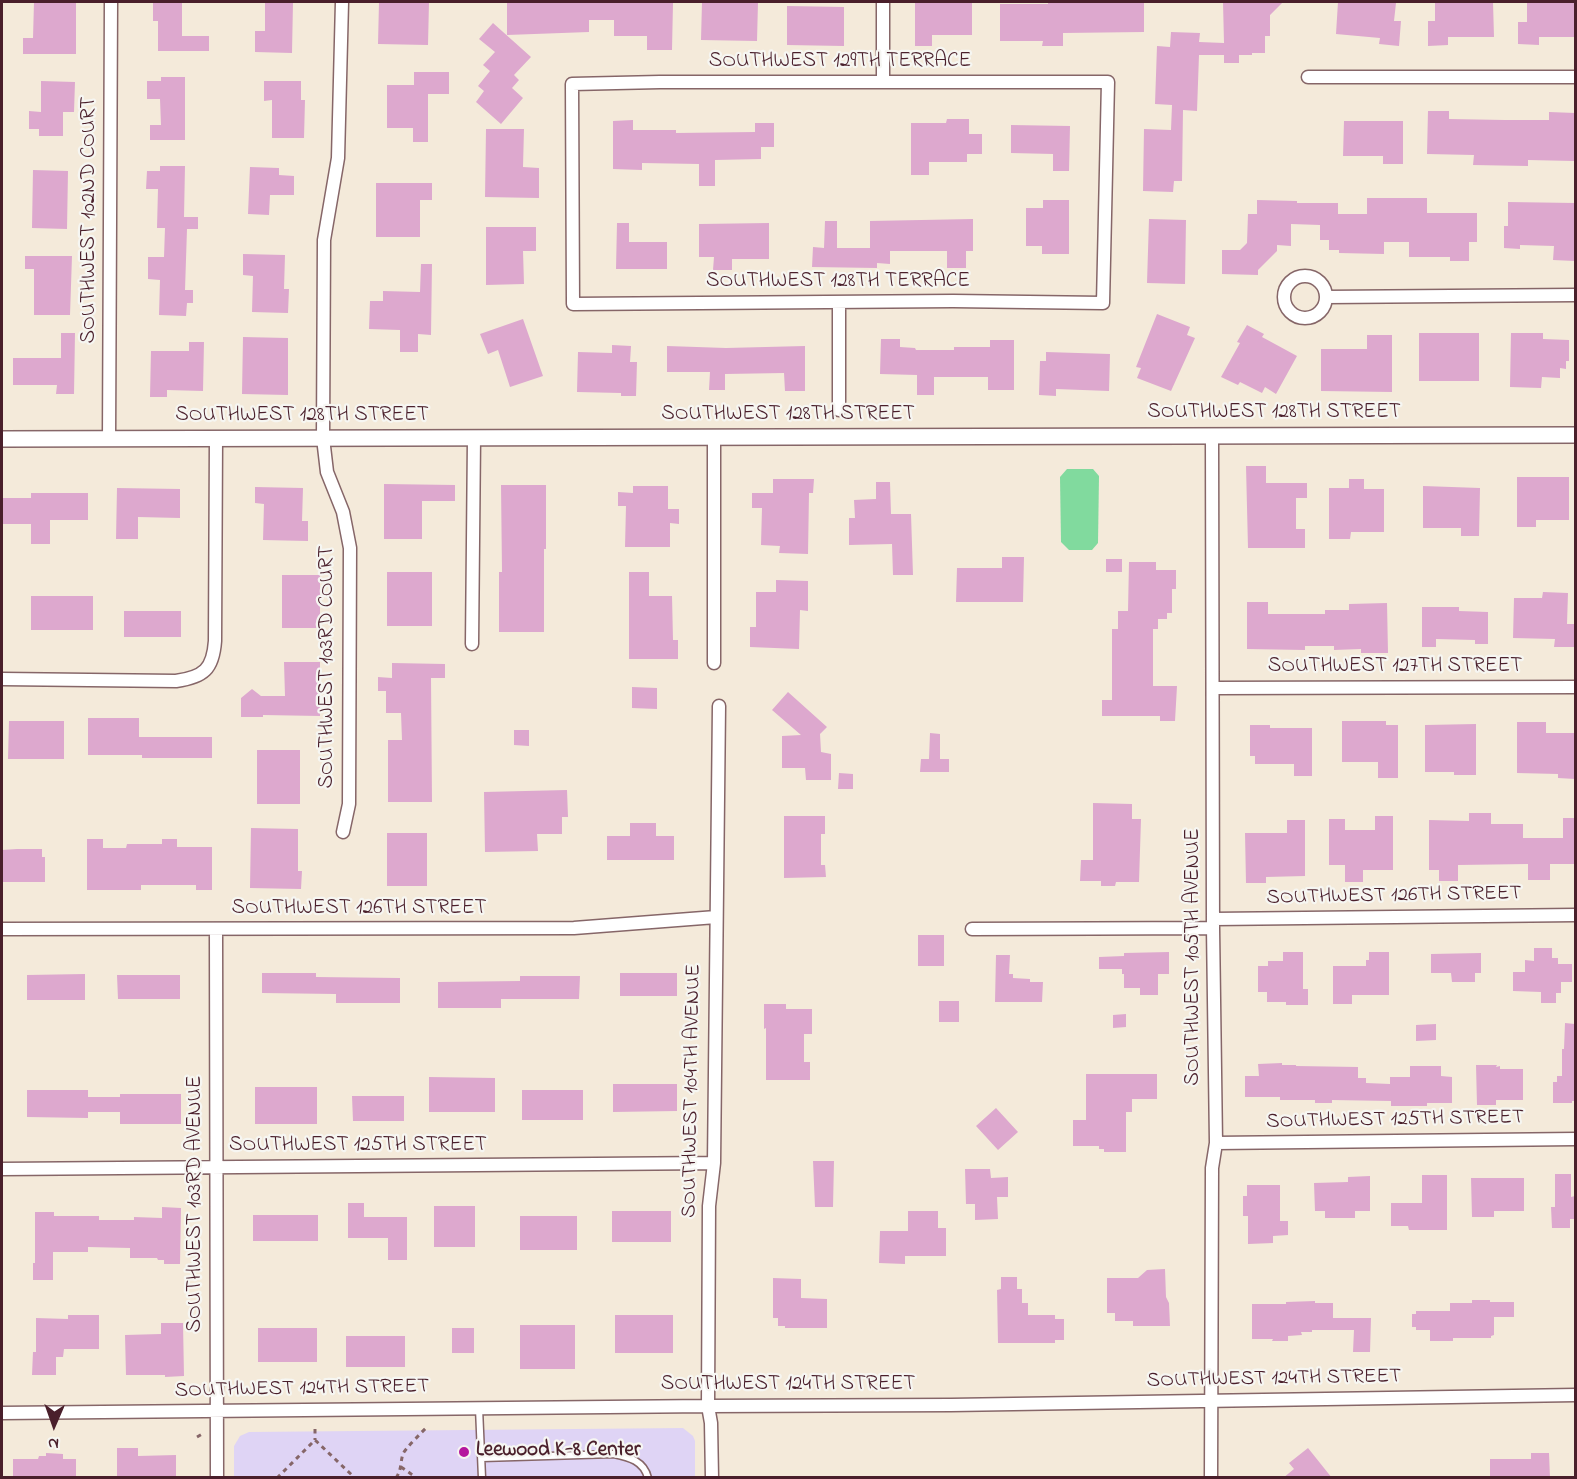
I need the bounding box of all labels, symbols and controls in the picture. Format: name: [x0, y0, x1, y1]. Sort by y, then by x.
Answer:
street label: SOUTHWEST 129TH TERRACE: [709, 50, 971, 76]
street label: SOUTHWEST 102ND COURT: [78, 96, 104, 344]
street label: SOUTHWEST 128TH TERRACE: [706, 270, 970, 296]
street label: SOUTHWEST 128TH STREET: [1147, 401, 1401, 427]
street label: SOUTHWEST 128TH STREET: [661, 403, 915, 429]
street label: SOUTHWEST 128TH STREET: [175, 404, 429, 430]
street label: SOUTHWEST 103RD COURT: [316, 546, 342, 788]
street label: SOUTHWEST 127TH STREET: [1268, 655, 1522, 681]
street label: SOUTHWEST 105TH AVENUE: [1182, 828, 1208, 1086]
street label: SOUTHWEST 126TH STREET: [1266, 882, 1522, 912]
street label: SOUTHWEST 126TH STREET: [231, 897, 487, 923]
street label: SOUTHWEST 104TH AVENUE: [678, 964, 708, 1218]
street label: SOUTHWEST 103RD AVENUE: [184, 1076, 210, 1332]
street label: SOUTHWEST 125TH STREET: [1266, 1106, 1524, 1136]
street label: SOUTHWEST 125TH STREET: [229, 1134, 487, 1160]
street label: SOUTHWEST 124TH STREET: [1147, 1365, 1401, 1395]
street label: SOUTHWEST 124TH STREET: [661, 1373, 915, 1399]
street label: SOUTHWEST 124TH STREET: [175, 1375, 429, 1405]
north arrow: [24, 1395, 84, 1455]
text: N: [48, 1431, 59, 1455]
place label: Leewood K-8 Center: [476, 1439, 640, 1465]
marker: Leewood K-8 Center: [457, 1445, 471, 1459]

